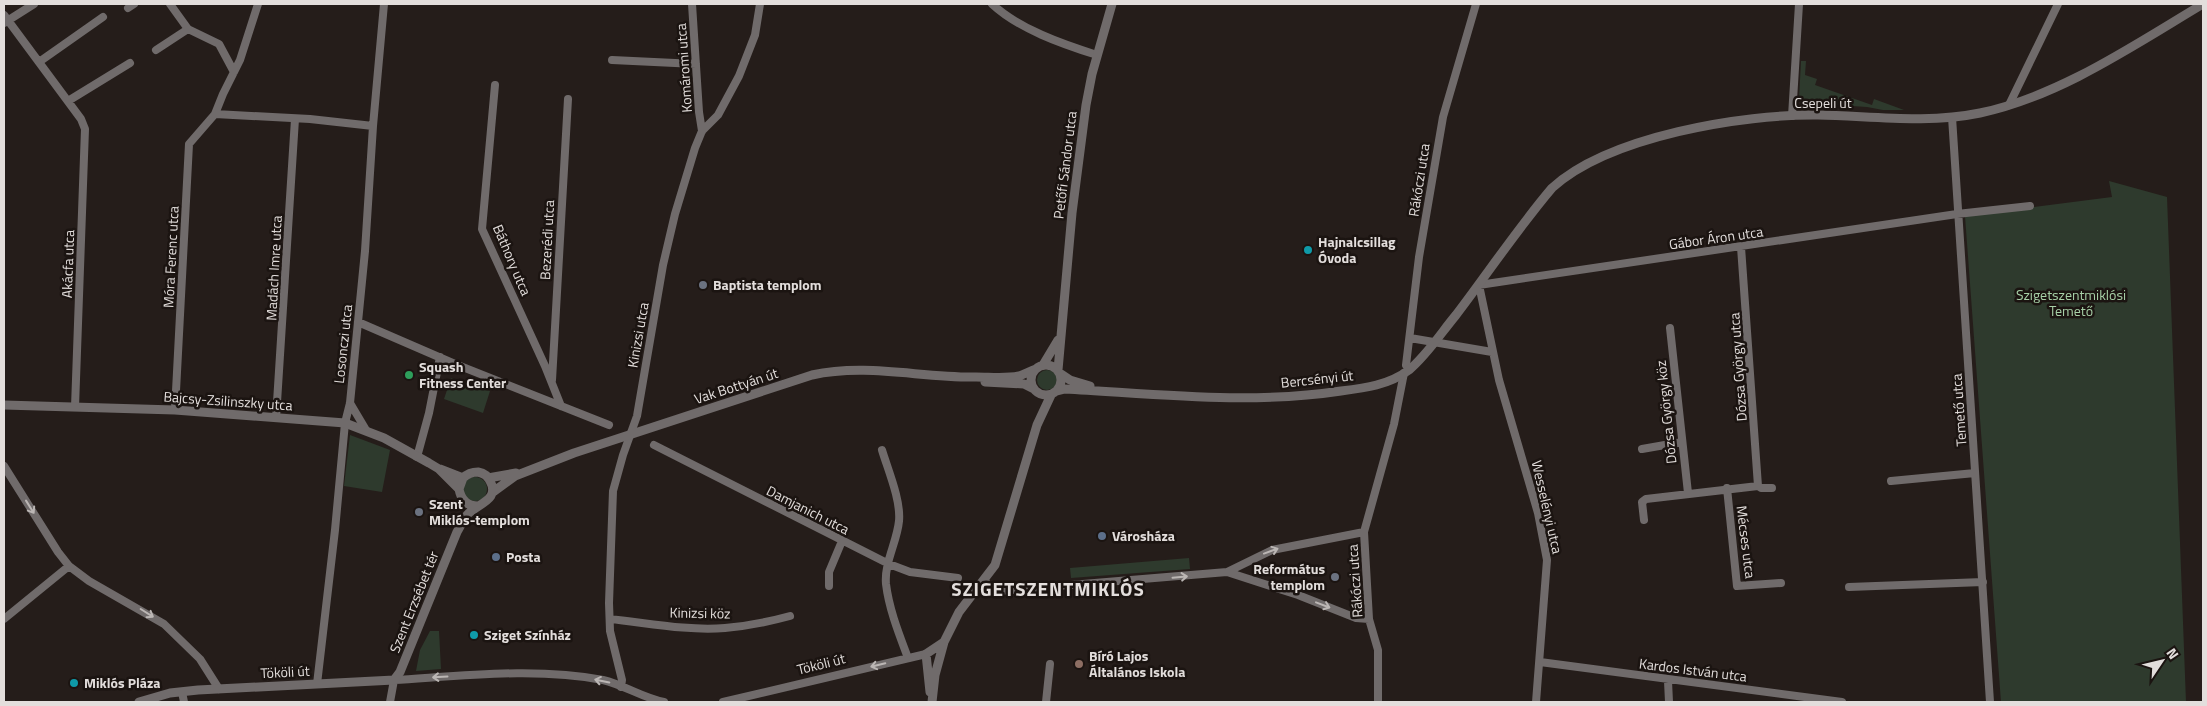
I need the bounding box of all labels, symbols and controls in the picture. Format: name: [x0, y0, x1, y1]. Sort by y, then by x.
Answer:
street label: Komáromi utca: [670, 23, 697, 113]
street label: Csepeli út: [1794, 92, 1852, 113]
street label: Petőfi Sándor utca: [1047, 110, 1082, 220]
street label: Rákóczi utca: [1402, 142, 1435, 218]
street label: Bezerédi utca: [534, 200, 559, 280]
street label: Móra Ferenc utca: [157, 205, 184, 309]
street label: Madách Imre utca: [260, 215, 287, 321]
street label: Báthory utca: [488, 221, 537, 299]
street label: Gábor Áron utca: [1668, 221, 1764, 255]
street label: Akácfa utca: [56, 229, 79, 298]
place label: Hajnalcsillag Óvoda: [1318, 231, 1396, 268]
marker: Hajnalcsillag Óvoda: [1302, 244, 1314, 256]
place label: Baptista templom: [713, 274, 822, 295]
marker: Baptista templom: [697, 279, 709, 291]
park label: Szigetszentmiklósi Temető: [2016, 284, 2126, 321]
street label: Kinizsi utca: [621, 301, 654, 369]
street label: Losonczi utca: [328, 303, 357, 385]
street label: Dózsa György utca: [1723, 312, 1752, 422]
place label: Squash Fitness Center: [419, 356, 506, 393]
street label: Dózsa György köz: [1650, 359, 1681, 465]
street label: Vak Bottyán út: [691, 362, 781, 409]
street label: Bercsényi út: [1280, 364, 1354, 393]
marker: Squash Fitness Center: [403, 369, 415, 381]
street label: Temető utca: [1945, 373, 1972, 447]
street label: Bajcsy-Zsilinszky utca: [163, 386, 293, 415]
street label: Wesselényi utca: [1527, 458, 1568, 556]
street label: Damjanich utca: [763, 480, 853, 539]
place label: Szent Miklós-templom: [429, 493, 530, 530]
one-way arrow: [24, 500, 35, 514]
street label: Mécses utca: [1732, 504, 1761, 580]
marker: Szent Miklós-templom: [413, 506, 425, 518]
place label: Városháza: [1112, 525, 1175, 546]
marker: Városháza: [1096, 530, 1108, 542]
street label: Rákóczi utca: [1341, 544, 1368, 618]
place label: Posta: [506, 546, 541, 567]
one-way arrow: [1263, 546, 1278, 555]
street label: Szent Erzsébet tér: [384, 548, 444, 656]
marker: Posta: [490, 551, 502, 563]
place label: Református templom: [1253, 558, 1325, 595]
marker: Református templom: [1329, 571, 1341, 583]
one-way arrow: [1172, 572, 1188, 581]
district label: SZIGETSZENTMIKLÓS: [951, 574, 1145, 603]
street label: Kinizsi köz: [669, 601, 731, 624]
one-way arrow: [1315, 601, 1330, 610]
one-way arrow: [140, 609, 154, 619]
place label: Sziget Színház: [484, 624, 571, 645]
marker: Sziget Színház: [468, 629, 480, 641]
north arrow: [2137, 636, 2187, 686]
text: N: [2162, 643, 2184, 663]
place label: Bíró Lajos Általános Iskola: [1089, 645, 1185, 682]
street label: Tököli út: [794, 647, 847, 680]
street label: Kardos István utca: [1638, 652, 1748, 687]
marker: Bíró Lajos Általános Iskola: [1073, 658, 1085, 670]
street label: Tököli út: [260, 660, 310, 683]
one-way arrow: [871, 661, 887, 670]
place label: Miklós Pláza: [84, 672, 160, 693]
one-way arrow: [432, 673, 448, 682]
one-way arrow: [594, 676, 610, 685]
marker: Miklós Pláza: [68, 677, 80, 689]

